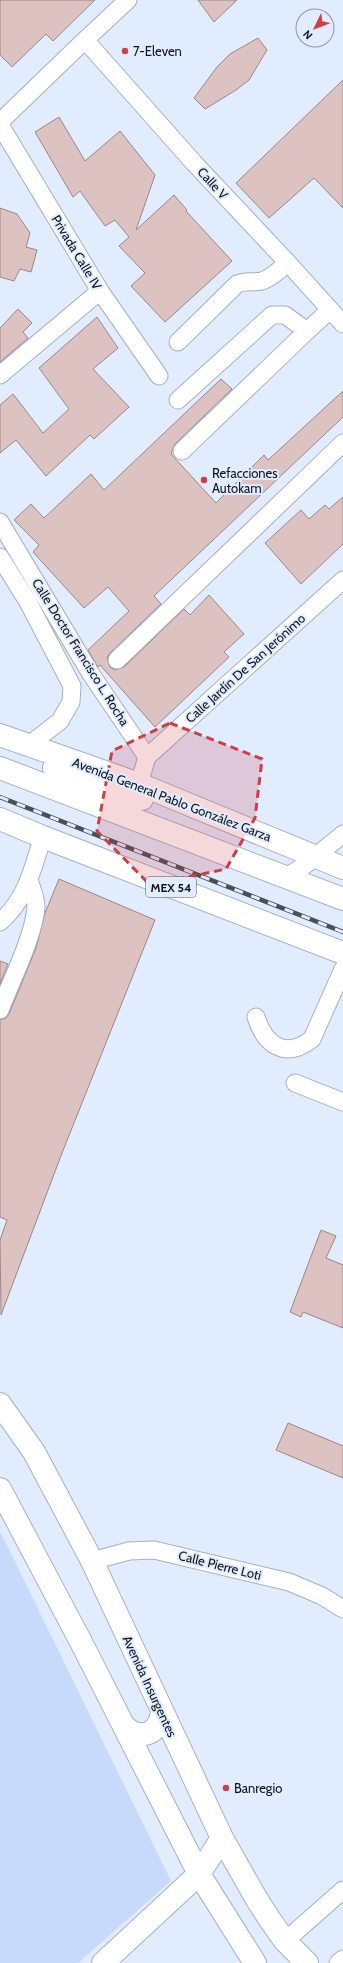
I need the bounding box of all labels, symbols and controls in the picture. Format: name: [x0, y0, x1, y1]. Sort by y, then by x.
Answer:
north arrow: [295, 8, 335, 48]
text: N: [300, 27, 315, 42]
place label: 7-Eleven: [133, 43, 182, 59]
marker: 7-Eleven: [120, 46, 130, 56]
street label: Calle V: [194, 164, 232, 202]
street label: Privada Calle IV: [48, 212, 106, 292]
place label: Refacciones Autokam: [212, 465, 278, 496]
marker: Refacciones Autokam: [199, 475, 209, 485]
street label: Calle Doctor Francisco L. Rocha: [29, 575, 133, 729]
street label: Calle Jardín De San Jerónimo: [182, 610, 308, 726]
street label: Avenida General Pablo González Garza: [70, 754, 274, 845]
road number: MEX 54: [146, 877, 196, 897]
street label: Calle Pierre Loti: [177, 1547, 263, 1583]
street label: Avenida Insurgentes: [119, 1633, 181, 1740]
place label: Banregio: [234, 1780, 283, 1796]
marker: Banregio: [221, 1783, 231, 1793]

